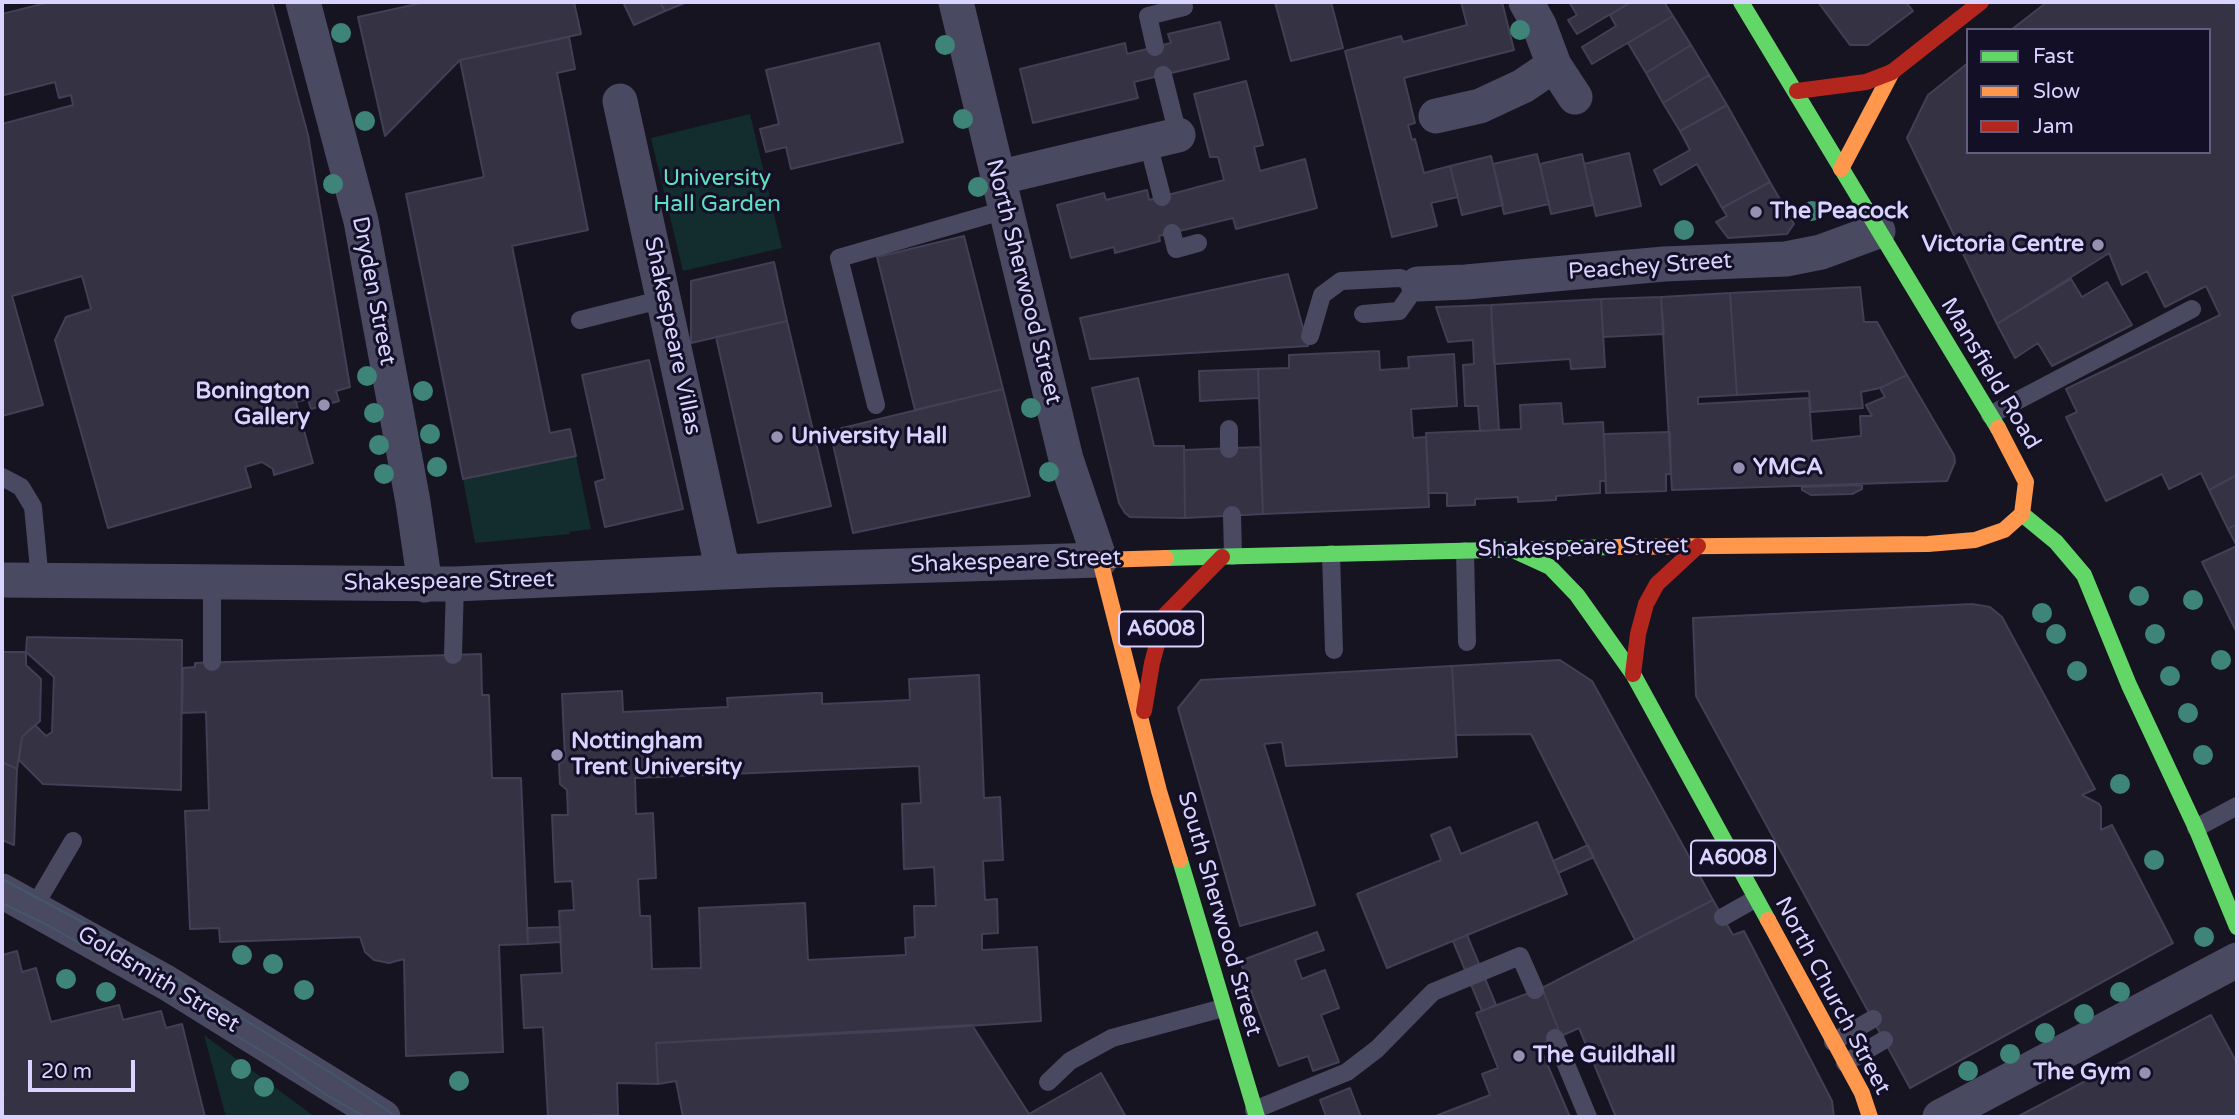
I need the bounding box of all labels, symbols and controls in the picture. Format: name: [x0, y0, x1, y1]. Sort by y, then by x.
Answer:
legend: [1966, 28, 2211, 154]
text: Fast: [2033, 44, 2074, 69]
text: Slow: [2033, 79, 2080, 104]
text: Jam: [2033, 114, 2074, 139]
street label: North Sherwood Street: [979, 157, 1067, 407]
park label: University Hall Garden: [653, 165, 781, 219]
place label: The Peacock: [1770, 198, 1909, 226]
marker: The Peacock: [1748, 204, 1764, 220]
street label: Dryden Street: [345, 214, 401, 368]
place label: Victoria Centre: [1922, 231, 2084, 259]
street label: Shakespeare Villas: [637, 234, 707, 438]
marker: Victoria Centre: [2090, 237, 2106, 253]
street label: Peachey Street: [1567, 248, 1733, 286]
street label: Mansfield Road: [1934, 293, 2046, 455]
place label: Bonington Gallery: [195, 378, 310, 432]
marker: Bonington Gallery: [316, 397, 332, 413]
place label: University Hall: [791, 423, 947, 451]
marker: University Hall: [769, 429, 785, 445]
place label: YMCA: [1753, 454, 1823, 482]
marker: YMCA: [1731, 460, 1747, 476]
street label: Shakespeare Street: [1477, 532, 1689, 564]
street label: Shakespeare Street: [910, 545, 1122, 579]
street label: Shakespeare Street: [343, 566, 555, 598]
road number: A6008: [1119, 612, 1203, 646]
place label: Nottingham Trent University: [571, 728, 742, 782]
marker: Nottingham Trent University: [549, 747, 565, 763]
street label: South Sherwood Street: [1171, 789, 1267, 1039]
road number: A6008: [1691, 840, 1775, 876]
street label: North Church Street: [1768, 892, 1896, 1100]
street label: Goldsmith Street: [72, 921, 244, 1039]
place label: The Guildhall: [1533, 1042, 1676, 1070]
scale bar: [32, 1046, 138, 1090]
marker: The Guildhall: [1511, 1048, 1527, 1064]
text: 20 m: [41, 1059, 92, 1084]
place label: The Gym: [2033, 1059, 2131, 1087]
marker: The Gym: [2137, 1065, 2153, 1081]

